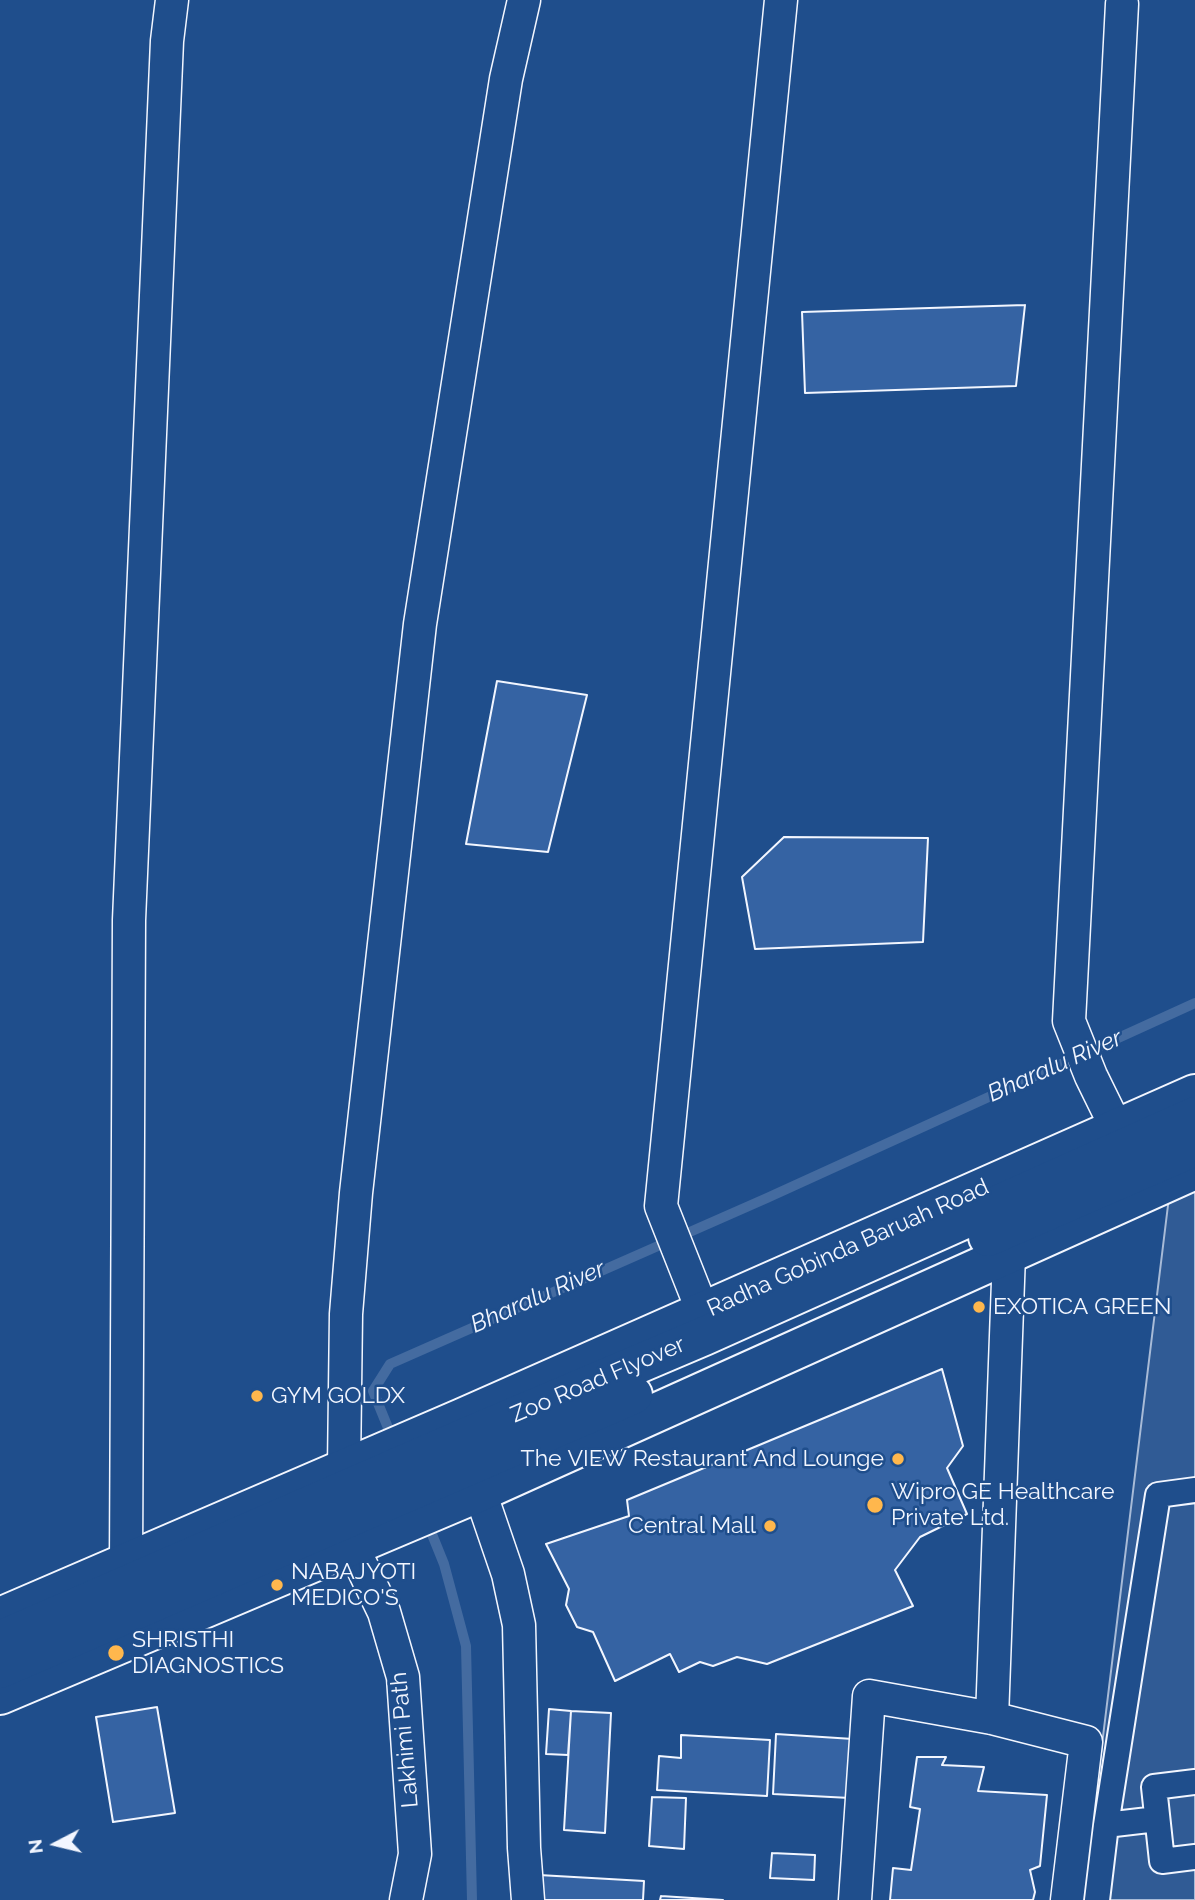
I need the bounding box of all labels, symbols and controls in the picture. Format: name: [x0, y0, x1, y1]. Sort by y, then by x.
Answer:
water label: Bharalu River: [983, 1024, 1127, 1108]
street label: Radha Gobinda Baruah Road: [703, 1173, 993, 1323]
water label: Bharalu River: [466, 1255, 610, 1339]
place label: EXOTICA GREEN: [993, 1293, 1171, 1321]
marker: EXOTICA GREEN: [971, 1299, 987, 1315]
street label: Zoo Road Flyover: [507, 1331, 689, 1429]
place label: GYM GOLDX: [271, 1382, 405, 1410]
marker: GYM GOLDX: [249, 1388, 265, 1404]
place label: The VIEW Restaurant And Lounge: [521, 1445, 884, 1473]
marker: The VIEW Restaurant And Lounge: [890, 1451, 906, 1467]
place label: Wipro GE Healthcare Private Ltd.: [891, 1478, 1114, 1532]
marker: Wipro GE Healthcare Private Ltd.: [865, 1495, 885, 1515]
place label: Central Mall: [628, 1512, 756, 1540]
marker: Central Mall: [762, 1518, 778, 1534]
place label: NABAJYOTI MEDICO'S: [291, 1558, 416, 1612]
marker: NABAJYOTI MEDICO'S: [269, 1577, 285, 1593]
place label: SHRISTHI DIAGNOSTICS: [132, 1626, 284, 1680]
marker: SHRISTHI DIAGNOSTICS: [106, 1643, 126, 1663]
street label: Lakhimi Path: [385, 1671, 425, 1809]
north arrow: [21, 1809, 91, 1879]
text: N: [23, 1838, 47, 1855]

